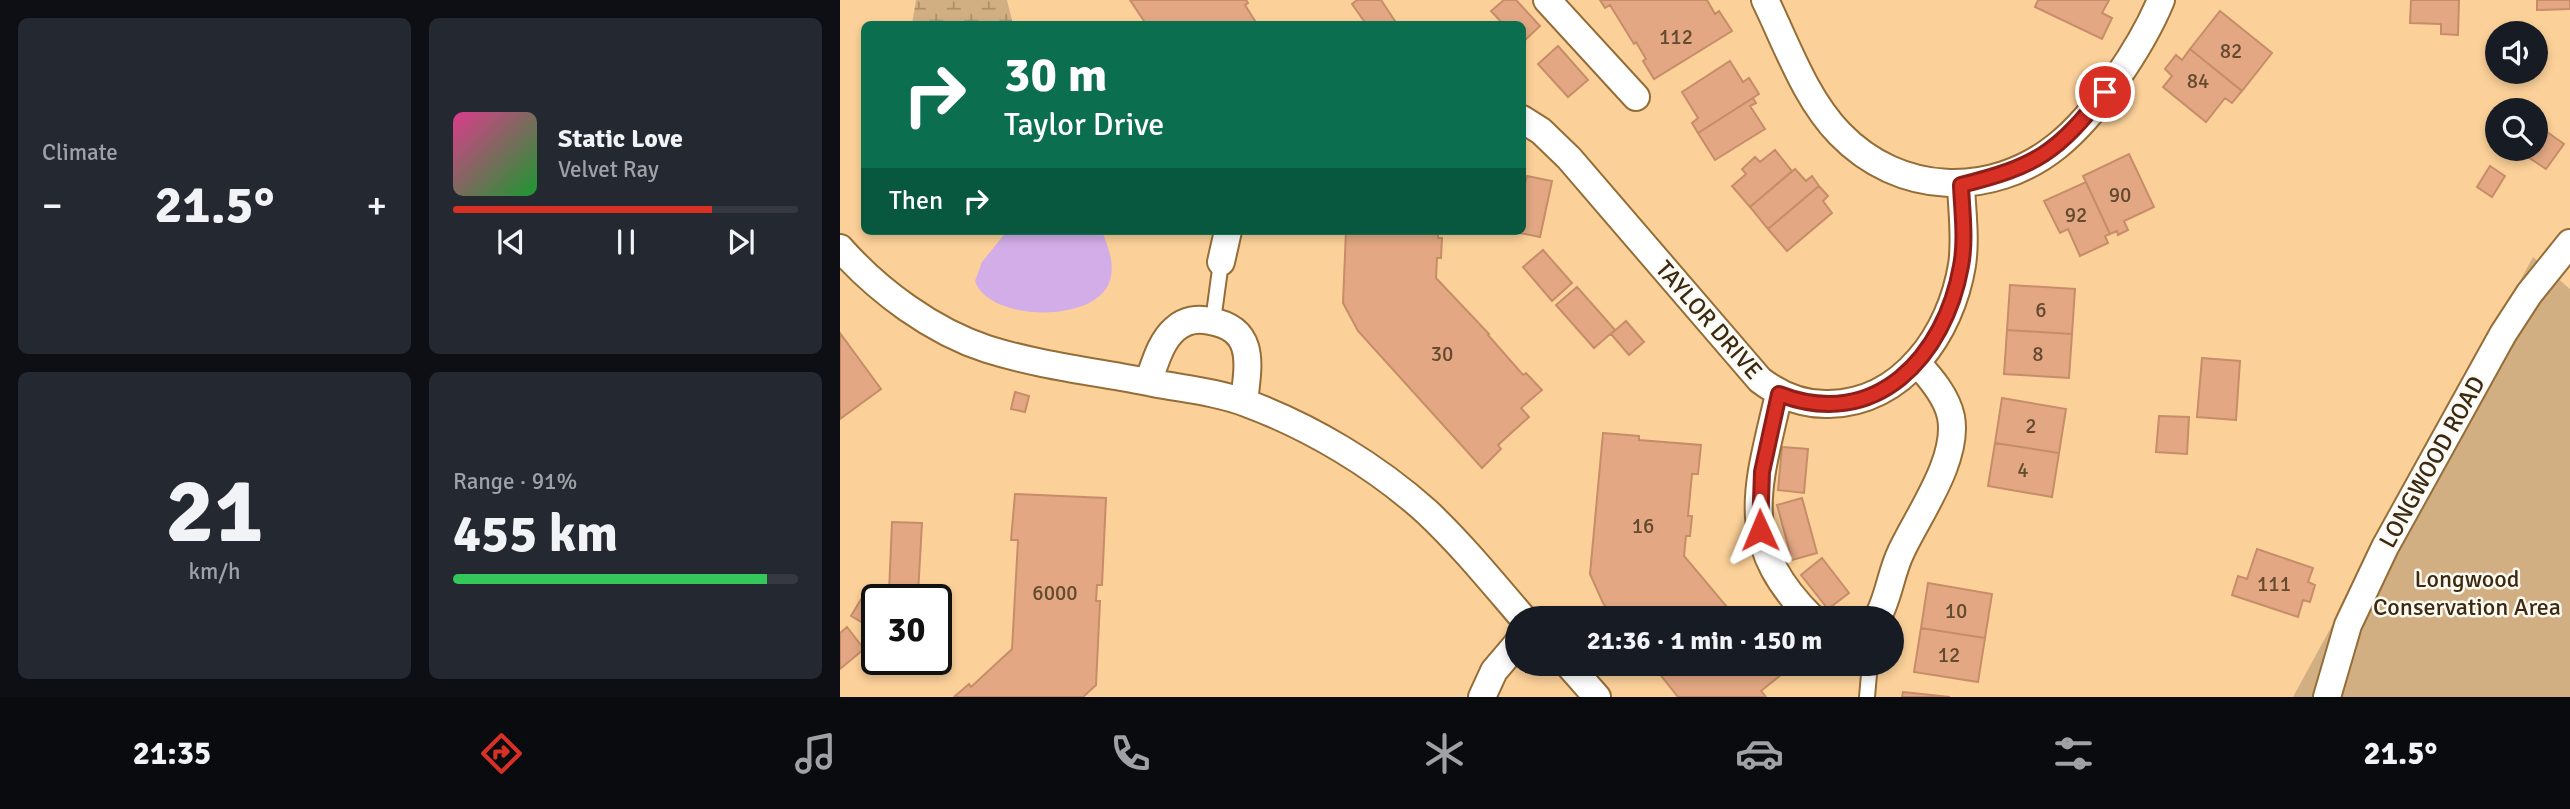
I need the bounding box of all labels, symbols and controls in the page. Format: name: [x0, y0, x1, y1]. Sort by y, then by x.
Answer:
map controls: [2485, 21, 2548, 161]
button: sound: [2485, 21, 2548, 84]
house number: 112: [1659, 24, 1693, 50]
house number: 82: [2220, 38, 2242, 64]
text: 30 m: [1004, 45, 1107, 105]
icon: right: [889, 49, 980, 140]
pin: [2075, 62, 2135, 122]
house number: 84: [2187, 68, 2209, 94]
icon: arrive: [2086, 73, 2124, 111]
button: search: [2485, 98, 2548, 161]
text: Taylor Drive: [1004, 105, 1164, 144]
text: Static Love: [558, 123, 683, 155]
text: Climate: [42, 138, 118, 167]
text: Velvet Ray: [558, 155, 659, 184]
text: 21.5°: [155, 173, 274, 237]
text: −: [42, 182, 63, 229]
text: +: [366, 182, 387, 229]
icon: right: [957, 182, 995, 220]
house number: 90: [2109, 182, 2131, 208]
text: Then: [889, 185, 943, 217]
house number: 92: [2065, 202, 2087, 228]
icon: previous: [492, 223, 530, 261]
icon: pause: [607, 223, 645, 261]
icon: next: [722, 223, 760, 261]
street label: TAYLOR DRIVE: [1649, 254, 1769, 386]
house number: 6: [2035, 297, 2047, 323]
house number: 30: [1431, 341, 1453, 367]
house number: 8: [2032, 341, 2044, 367]
street label: LONGWOOD ROAD: [2372, 371, 2492, 553]
house number: 2: [2025, 413, 2037, 439]
text: 21: [165, 455, 264, 568]
house number: 4: [2017, 457, 2029, 483]
text: Range · 91%: [453, 467, 577, 496]
position arrow: [1723, 493, 1797, 567]
text: 455 km: [453, 502, 618, 566]
house number: 16: [1632, 513, 1654, 539]
text: km/h: [188, 557, 241, 586]
park label: Longwood Conservation Area: [2373, 564, 2561, 622]
house number: 111: [2257, 571, 2291, 597]
house number: 6000: [1032, 580, 1078, 606]
speed limit sign: 30: [861, 584, 952, 675]
house number: 10: [1945, 598, 1967, 624]
text: 21:36 · 1 min · 150 m: [1587, 625, 1822, 657]
house number: 12: [1938, 642, 1960, 668]
icon: directions: [477, 729, 526, 778]
icon: music: [791, 729, 840, 778]
icon: phone: [1106, 729, 1155, 778]
icon: climate: [1420, 729, 1469, 778]
icon: car: [1735, 729, 1784, 778]
icon: filters: [2049, 729, 2098, 778]
text: 21:35: [133, 734, 211, 773]
text: 21.5°: [2363, 734, 2437, 773]

